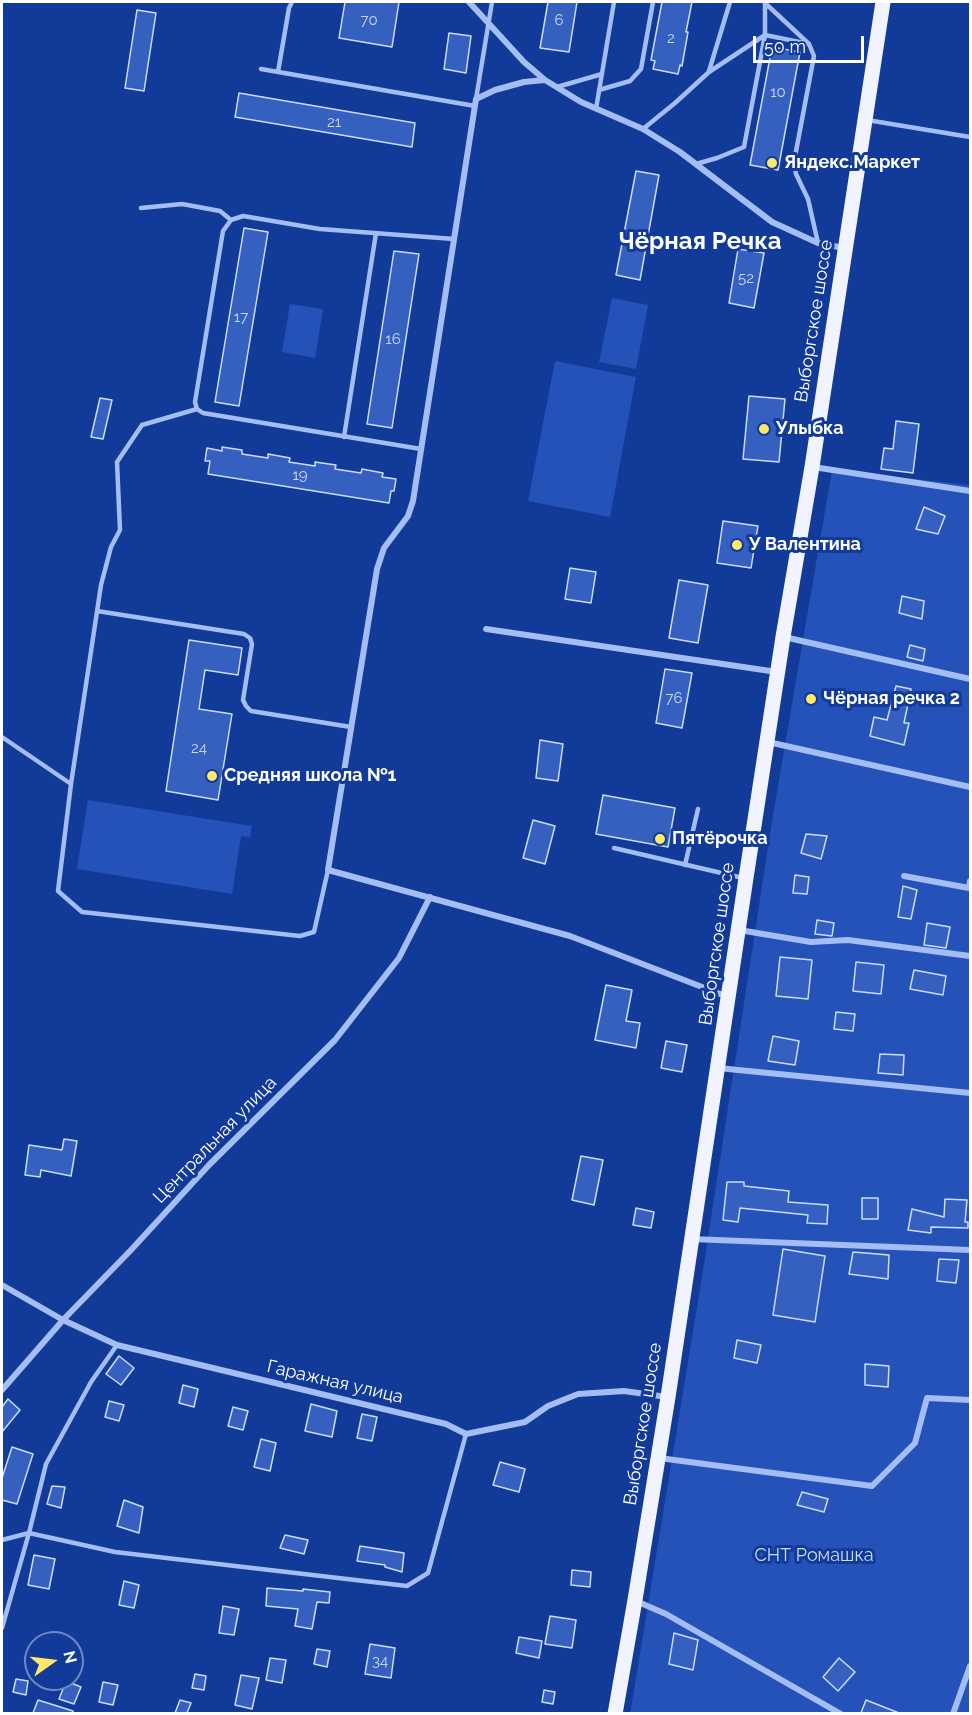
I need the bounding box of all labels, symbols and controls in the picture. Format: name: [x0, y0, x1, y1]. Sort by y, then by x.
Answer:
house number: 70: [360, 11, 378, 29]
house number: 6: [554, 11, 564, 29]
scale bar: [756, 24, 867, 62]
house number: 2: [667, 29, 675, 47]
text: 50 m: [764, 36, 806, 57]
house number: 10: [770, 83, 786, 101]
house number: 21: [327, 113, 341, 131]
place label: Яндекс.Маркет: [784, 152, 920, 174]
marker: Яндекс.Маркет: [765, 156, 779, 170]
district label: Чёрная Речка: [618, 228, 782, 256]
street label: Выборгское шоссе: [790, 238, 838, 404]
house number: 52: [738, 269, 754, 287]
house number: 17: [234, 308, 248, 326]
house number: 16: [385, 330, 401, 348]
place label: Улыбка: [776, 418, 844, 440]
marker: Улыбка: [757, 422, 771, 436]
house number: 19: [292, 466, 308, 484]
place label: У Валентина: [749, 534, 861, 556]
marker: У Валентина: [730, 538, 744, 552]
place label: Чёрная речка 2: [823, 688, 960, 710]
house number: 76: [665, 689, 683, 707]
marker: Чёрная речка 2: [804, 692, 818, 706]
house number: 24: [191, 739, 207, 757]
place label: Средняя школа №1: [224, 765, 396, 787]
marker: Средняя школа №1: [205, 769, 219, 783]
place label: Пятёрочка: [672, 828, 768, 850]
marker: Пятёрочка: [653, 832, 667, 846]
street label: Выборгское шоссе: [695, 861, 739, 1027]
street label: Центральная улица: [149, 1072, 281, 1208]
street label: Выборгское шоссе: [619, 1341, 667, 1507]
street label: Гаражная улица: [265, 1356, 405, 1408]
park label: СНТ Ромашка: [754, 1545, 874, 1567]
north arrow: [24, 1631, 84, 1691]
text: N: [59, 1649, 81, 1665]
house number: 34: [372, 1652, 388, 1670]

